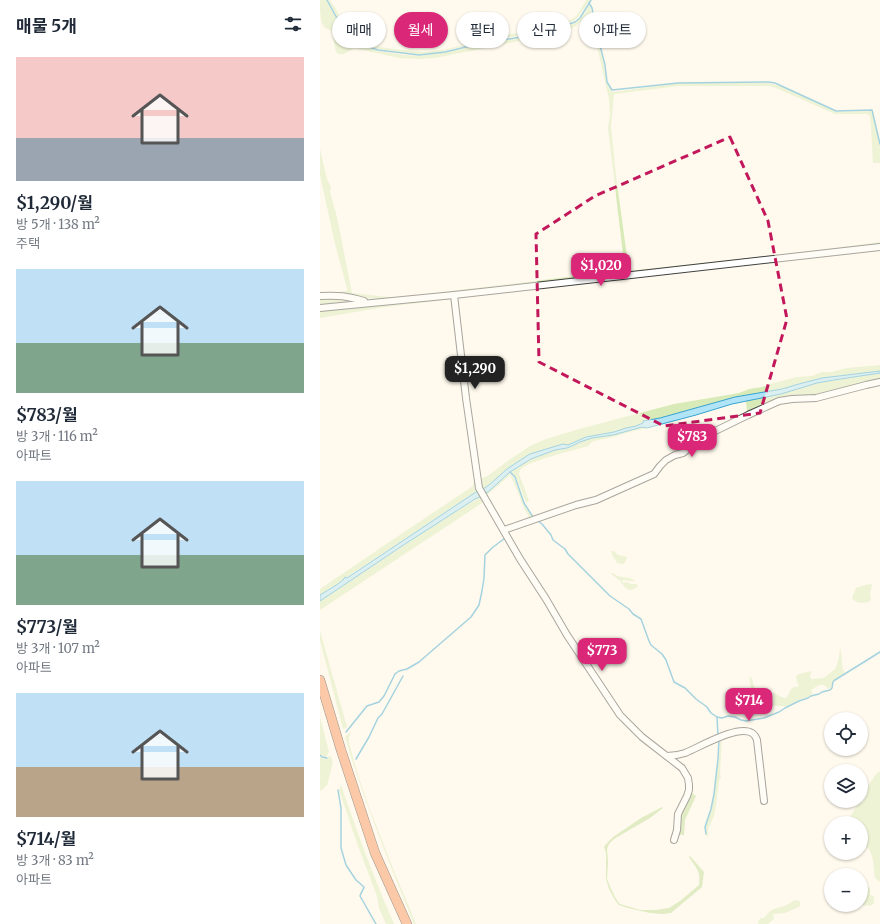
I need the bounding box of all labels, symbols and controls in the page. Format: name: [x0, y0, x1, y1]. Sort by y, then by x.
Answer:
chip: 매매: [332, 12, 386, 48]
chip: 월세: [394, 12, 448, 48]
chip: 필터: [456, 12, 509, 48]
chip: 신규: [517, 12, 571, 48]
chip: 아파트: [579, 12, 646, 48]
icon: filters: [282, 13, 304, 35]
text: 매물 5개: [16, 15, 77, 37]
icon: home: [124, 83, 196, 155]
text: $1,290/월: [16, 192, 93, 214]
text: 방 5개 · 138 m²: [16, 216, 100, 233]
text: 주택: [16, 235, 40, 252]
pin: $1,020: [568, 253, 634, 287]
text: $1,020: [580, 257, 622, 274]
icon: home: [124, 295, 196, 367]
pin: $1,290: [442, 356, 508, 390]
text: $1,290: [454, 360, 496, 377]
text: $783/월: [16, 404, 78, 426]
pin: $783: [668, 424, 716, 458]
text: 방 3개 · 116 m²: [16, 428, 98, 445]
text: $783: [677, 428, 707, 445]
text: 아파트: [16, 447, 52, 464]
icon: home: [124, 507, 196, 579]
text: $773/월: [16, 616, 78, 638]
pin: $773: [578, 638, 626, 672]
text: 방 3개 · 107 m²: [16, 640, 100, 657]
text: $773: [587, 642, 617, 659]
text: 아파트: [16, 659, 52, 676]
pin: $714: [725, 688, 773, 722]
text: $714: [734, 692, 764, 709]
map controls: [824, 712, 868, 912]
button: locate: [824, 712, 868, 756]
icon: home: [124, 719, 196, 791]
button: layers: [824, 764, 868, 808]
button: +: [824, 816, 868, 860]
text: $714/월: [16, 828, 76, 850]
text: 방 3개 · 83 m²: [16, 852, 94, 869]
button: −: [824, 868, 868, 912]
text: 아파트: [16, 871, 52, 888]

